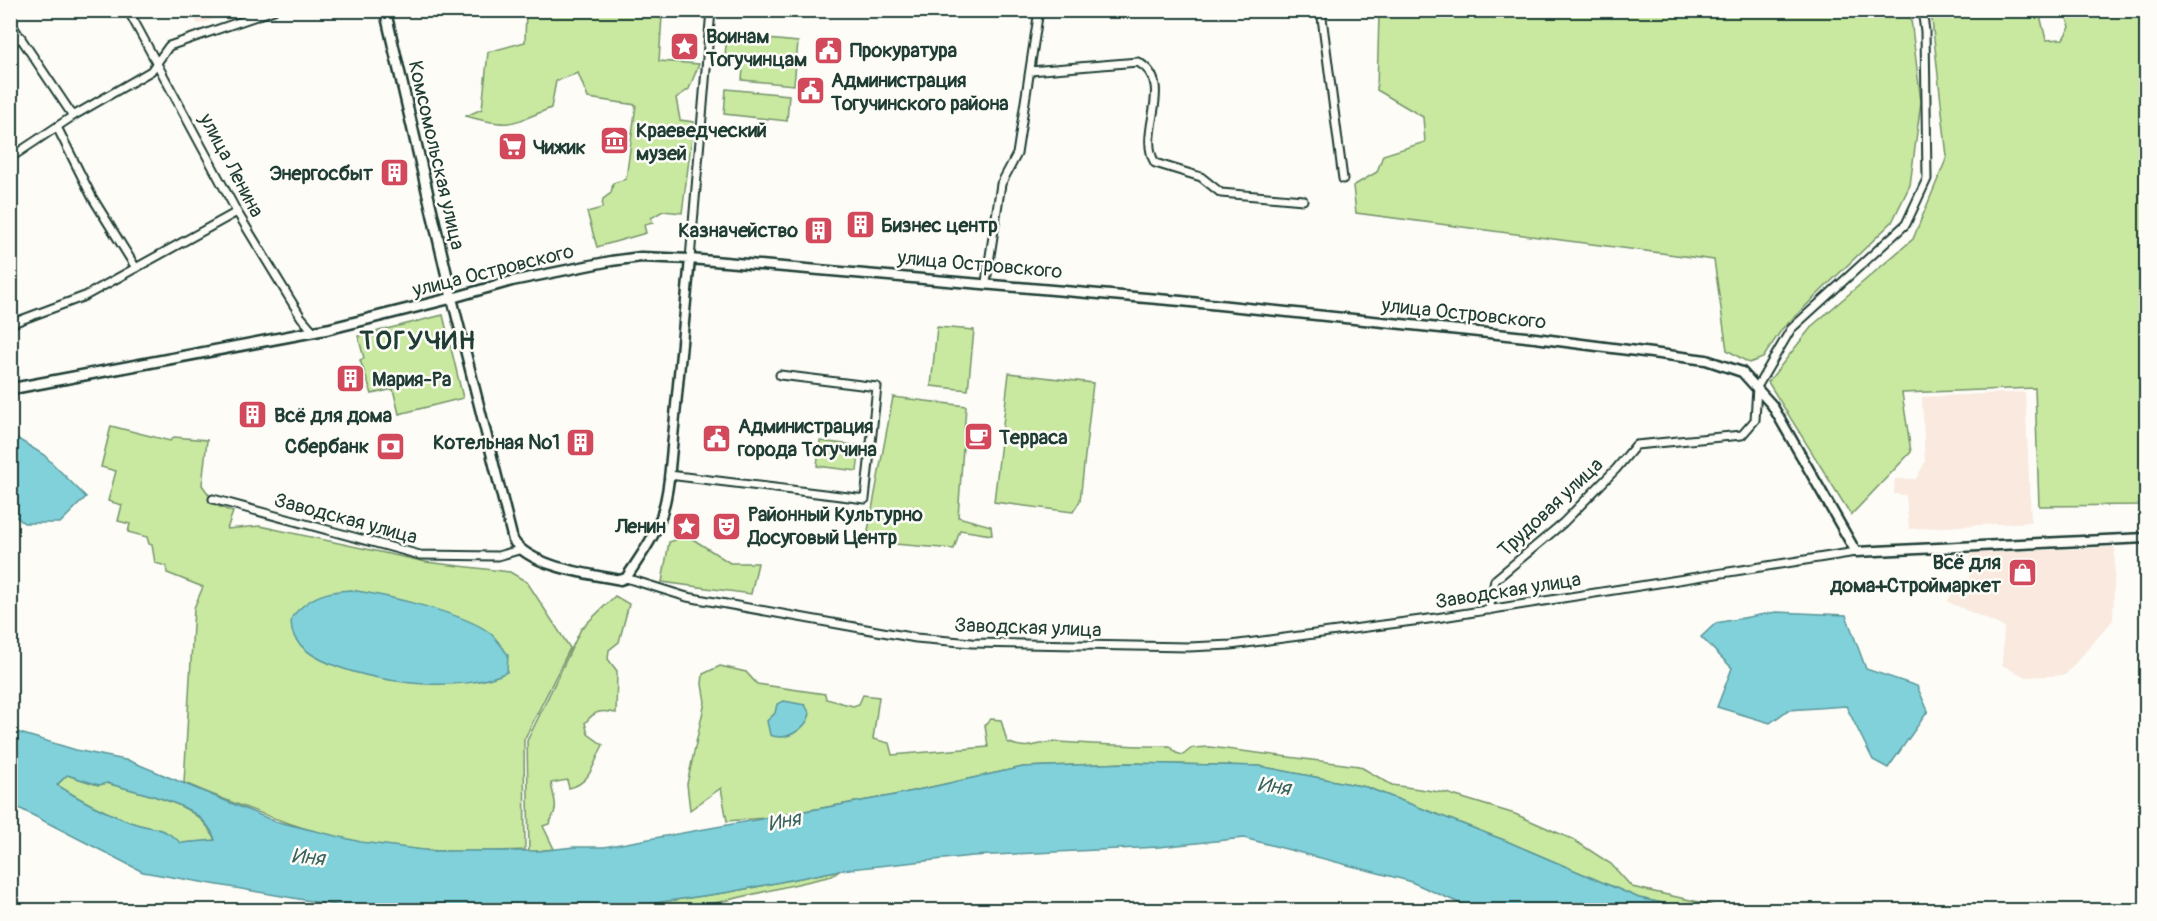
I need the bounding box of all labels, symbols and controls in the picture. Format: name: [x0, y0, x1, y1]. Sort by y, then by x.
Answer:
place label: Воинам Тогучинцам: [705, 24, 807, 72]
place icon: Воинам Тогучинцам: [669, 31, 701, 63]
public building icon: Прокуратура: [813, 34, 845, 66]
place label: Прокуратура: [850, 38, 957, 63]
street label: Комсомольская улица: [403, 58, 470, 252]
place label: Администрация Тогучинского района: [830, 68, 1009, 116]
public building icon: Администрация Тогучинского района: [794, 75, 826, 107]
street label: улица Ленина: [193, 108, 269, 222]
place label: Краеведческий музей: [636, 118, 767, 166]
museum icon: Краеведческий музей: [599, 125, 631, 157]
supermarket icon: Чижик: [496, 131, 528, 163]
place label: Чижик: [533, 135, 586, 160]
building icon: Энергосбыт: [378, 157, 410, 189]
place label: Энергосбыт: [270, 161, 374, 186]
building icon: Бизнес центр: [844, 209, 876, 241]
place label: Бизнес центр: [881, 213, 998, 238]
building icon: Казначейство: [803, 214, 835, 246]
place label: Казначейство: [678, 218, 798, 243]
street label: улица Островского: [409, 238, 577, 303]
street label: улица Островского: [895, 245, 1064, 284]
street label: улица Островского: [1379, 292, 1548, 335]
district label: ТОГУЧИН: [358, 325, 477, 357]
building icon: Мария-Ра: [335, 363, 367, 395]
place label: Мария-Ра: [372, 367, 451, 392]
building icon: Всё для дома: [237, 399, 269, 431]
place label: Всё для дома: [274, 403, 392, 428]
place label: Администрация города Тогучина: [737, 414, 877, 462]
cafe icon: Терраса: [962, 421, 994, 453]
public building icon: Администрация города Тогучина: [701, 422, 733, 454]
place label: Терраса: [998, 425, 1068, 450]
building icon: Котельная №1: [565, 426, 597, 458]
bank icon: Сбербанк: [374, 430, 406, 462]
place label: Котельная №1: [433, 430, 560, 455]
place label: Сбербанк: [285, 434, 369, 459]
street label: Трудовая улица: [1493, 452, 1608, 562]
street label: Заводская улица: [272, 487, 420, 550]
place label: Районный Культурно Досуговый Центр: [747, 502, 923, 550]
place icon: Ленин: [671, 510, 703, 542]
theatre icon: Районный Культурно Досуговый Центр: [711, 510, 743, 542]
place label: Ленин: [614, 514, 666, 539]
place label: Всё для дома+Строймаркет: [1829, 550, 2002, 598]
shop icon: Всё для дома+Строймаркет: [2006, 557, 2038, 589]
street label: Заводская улица: [1433, 567, 1583, 614]
street label: Заводская улица: [954, 612, 1102, 643]
water label: Иня: [1256, 771, 1294, 802]
water label: Иня: [765, 805, 805, 838]
water label: Иня: [290, 843, 328, 873]

